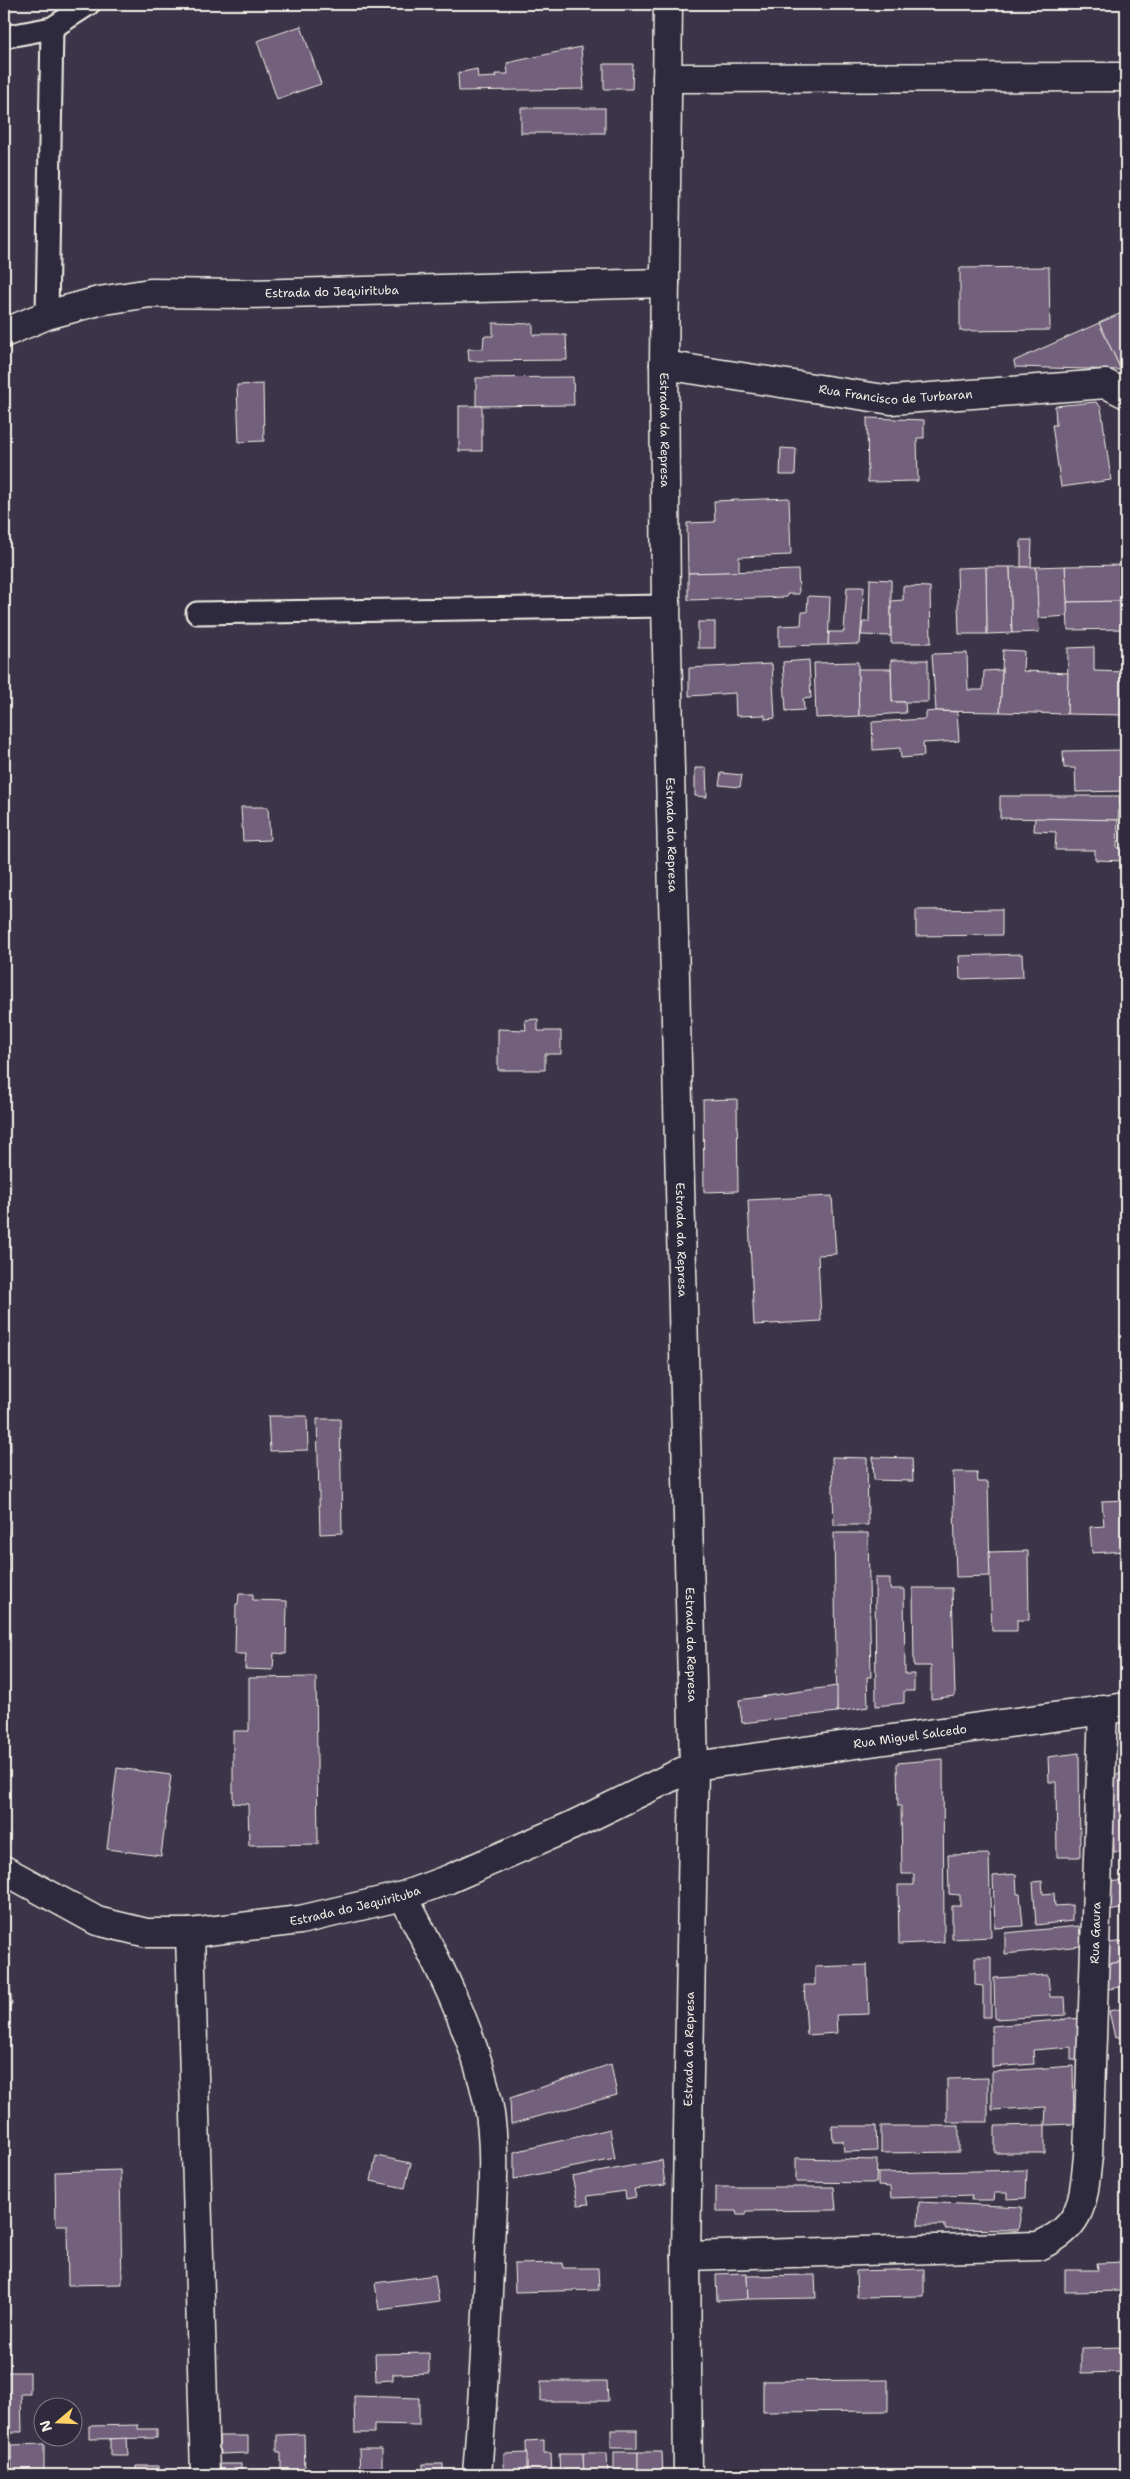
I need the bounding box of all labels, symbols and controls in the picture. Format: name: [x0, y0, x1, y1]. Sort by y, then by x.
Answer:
street label: Estrada do Jequirituba: [265, 282, 400, 302]
street label: Estrada da Represa: [656, 372, 673, 488]
street label: Rua Francisco de Turbaran: [818, 381, 973, 408]
street label: Estrada da Represa: [662, 777, 681, 893]
street label: Estrada da Represa: [672, 1182, 691, 1298]
street label: Estrada da Represa: [682, 1587, 700, 1703]
street label: Rua Miguel Salcedo: [852, 1721, 968, 1752]
street label: Estrada do Jequirituba: [289, 1882, 423, 1929]
street label: Rua Gaura: [1086, 1901, 1105, 1964]
street label: Estrada da Represa: [680, 1991, 698, 2107]
north arrow: [32, 2396, 82, 2446]
text: N: [35, 2418, 56, 2434]

